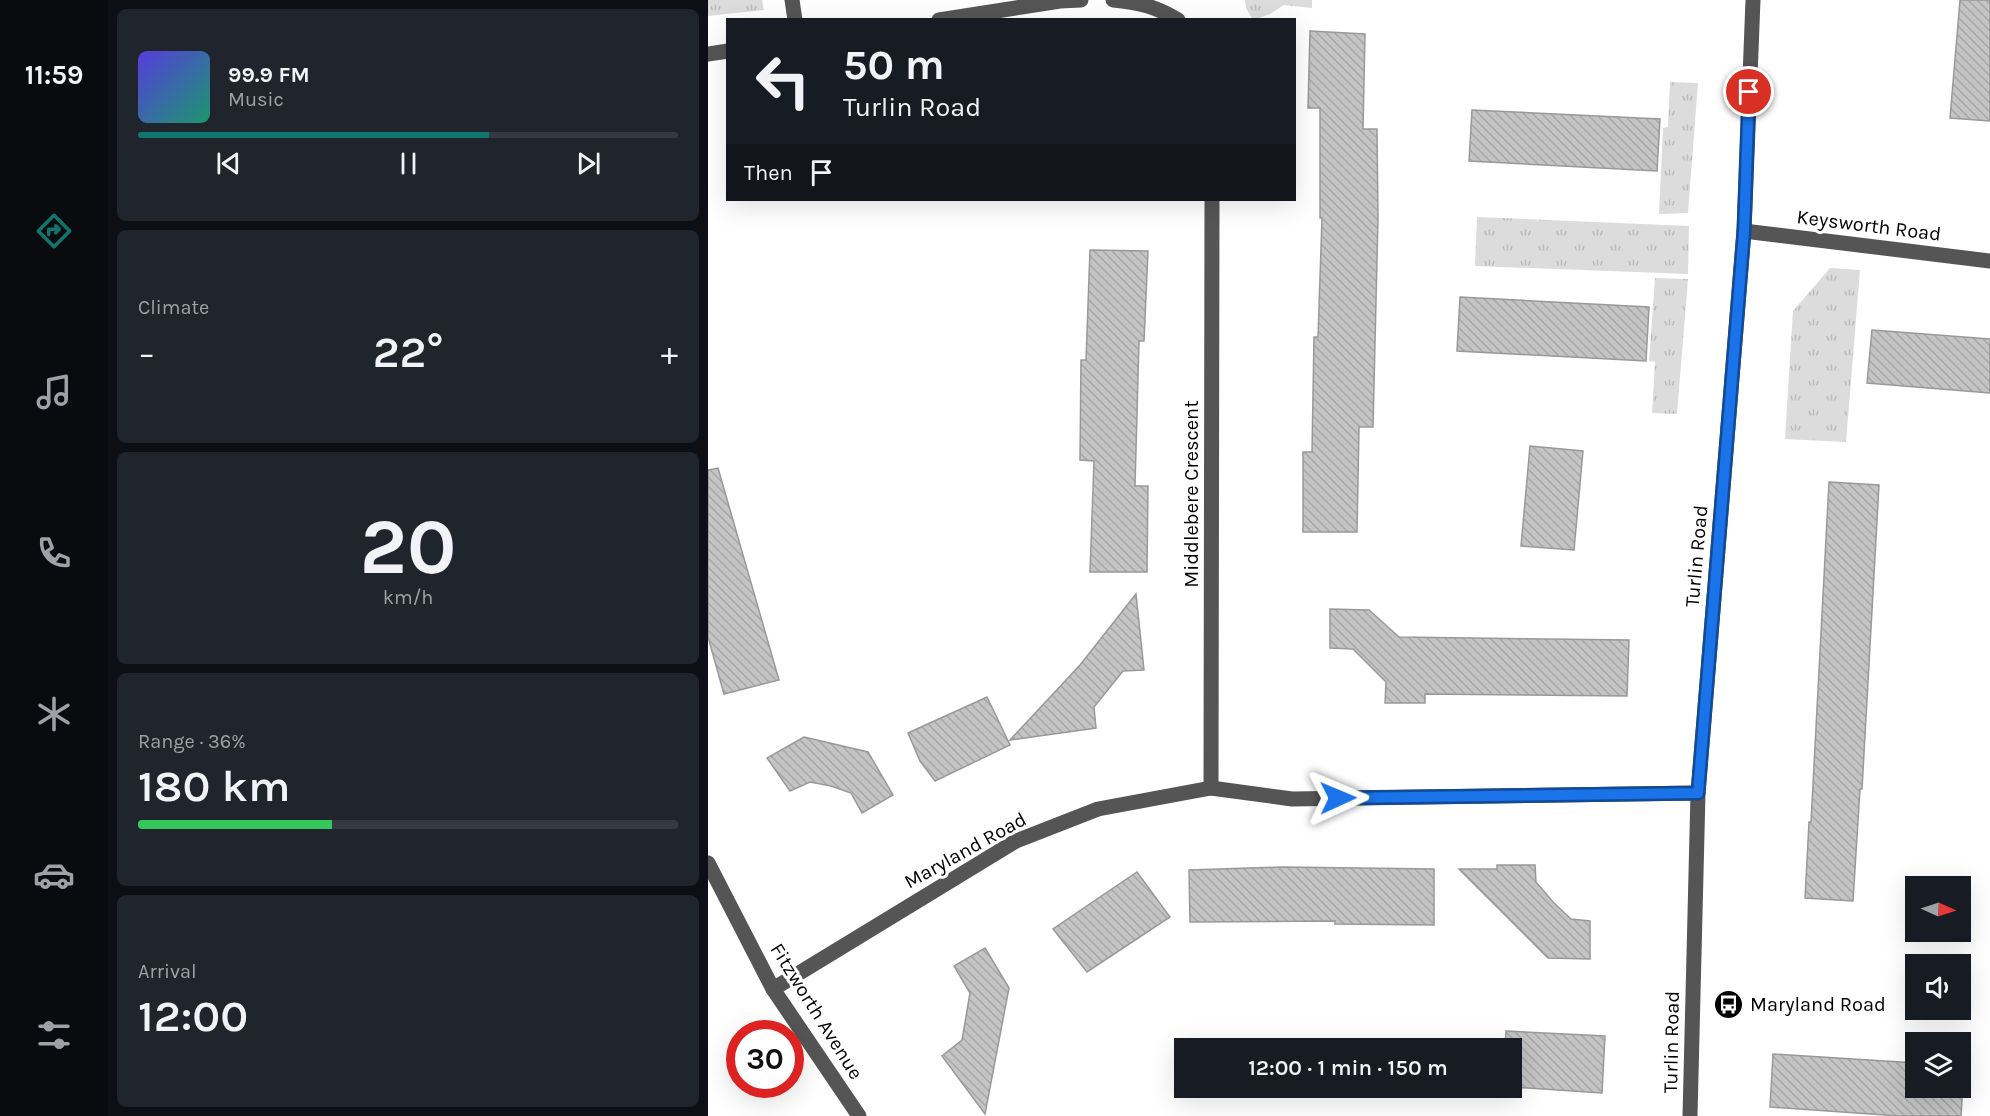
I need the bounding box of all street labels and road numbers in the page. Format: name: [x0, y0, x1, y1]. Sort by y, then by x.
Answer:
street label: Keysworth Road: [1795, 205, 1942, 246]
street label: Middlebere Crescent: [1180, 400, 1203, 588]
street label: Turlin Road: [1681, 504, 1712, 608]
street label: Maryland Road: [900, 807, 1030, 893]
street label: Fitzworth Avenue: [765, 939, 868, 1084]
street label: Turlin Road: [1659, 991, 1684, 1093]

